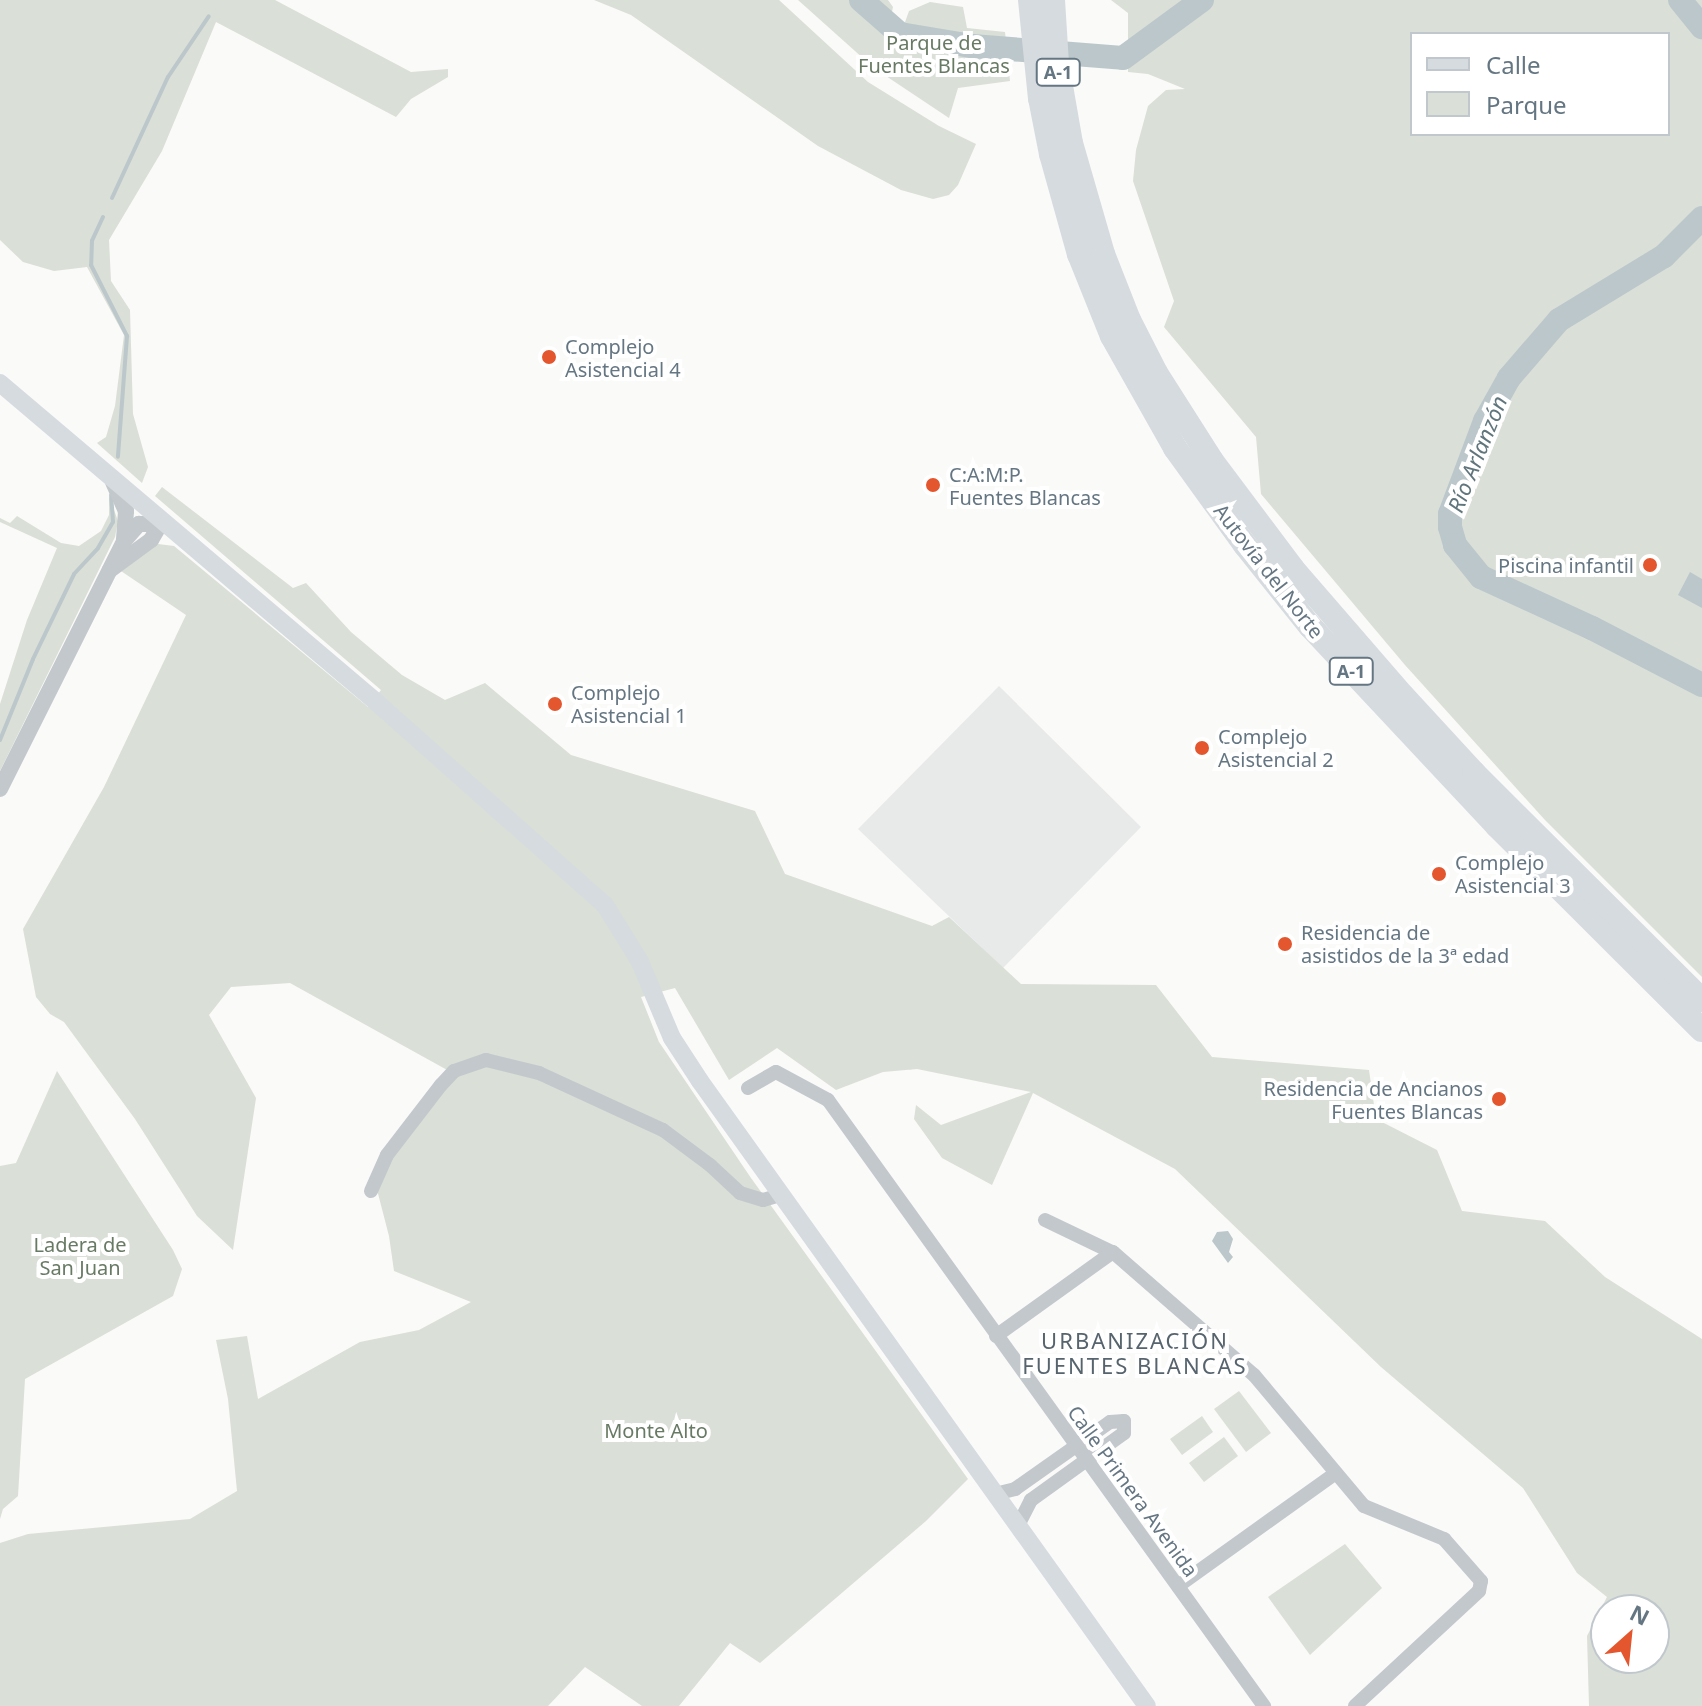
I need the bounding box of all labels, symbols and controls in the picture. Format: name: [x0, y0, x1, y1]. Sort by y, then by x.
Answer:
park label: Parque de Fuentes Blancas: [858, 30, 1010, 77]
legend: [1410, 32, 1670, 136]
text: Calle: [1486, 48, 1541, 81]
road number: A-1: [1034, 58, 1082, 86]
text: Parque: [1486, 88, 1567, 121]
place label: Complejo Asistencial 4: [565, 334, 681, 381]
marker: Complejo Asistencial 4: [540, 348, 558, 366]
water label: Río Arlanzón: [1442, 392, 1512, 516]
place label: C:A:M:P. Fuentes Blancas: [949, 462, 1101, 509]
marker: C:A:M:P. Fuentes Blancas: [924, 476, 942, 494]
street label: Autovía del Norte: [1209, 499, 1329, 643]
place label: Piscina infantil: [1498, 553, 1634, 577]
marker: Piscina infantil: [1641, 556, 1659, 574]
road number: A-1: [1327, 657, 1375, 685]
place label: Complejo Asistencial 1: [571, 680, 687, 727]
marker: Complejo Asistencial 1: [546, 695, 564, 713]
place label: Complejo Asistencial 2: [1218, 724, 1334, 771]
marker: Complejo Asistencial 2: [1193, 739, 1211, 757]
place label: Complejo Asistencial 3: [1455, 850, 1571, 897]
marker: Complejo Asistencial 3: [1430, 865, 1448, 883]
place label: Residencia de asistidos de la 3ª edad: [1301, 920, 1509, 967]
marker: Residencia de asistidos de la 3ª edad: [1276, 935, 1294, 953]
place label: Residencia de Ancianos Fuentes Blancas: [1263, 1076, 1483, 1123]
marker: Residencia de Ancianos Fuentes Blancas: [1490, 1090, 1508, 1108]
park label: Ladera de San Juan: [33, 1233, 127, 1280]
district label: URBANIZACIÓN FUENTES BLANCAS: [1022, 1327, 1248, 1378]
street label: Calle Primera Avenida: [1063, 1401, 1203, 1581]
park label: Monte Alto: [604, 1418, 708, 1442]
north arrow: [1590, 1594, 1670, 1674]
text: N: [1625, 1597, 1655, 1632]

